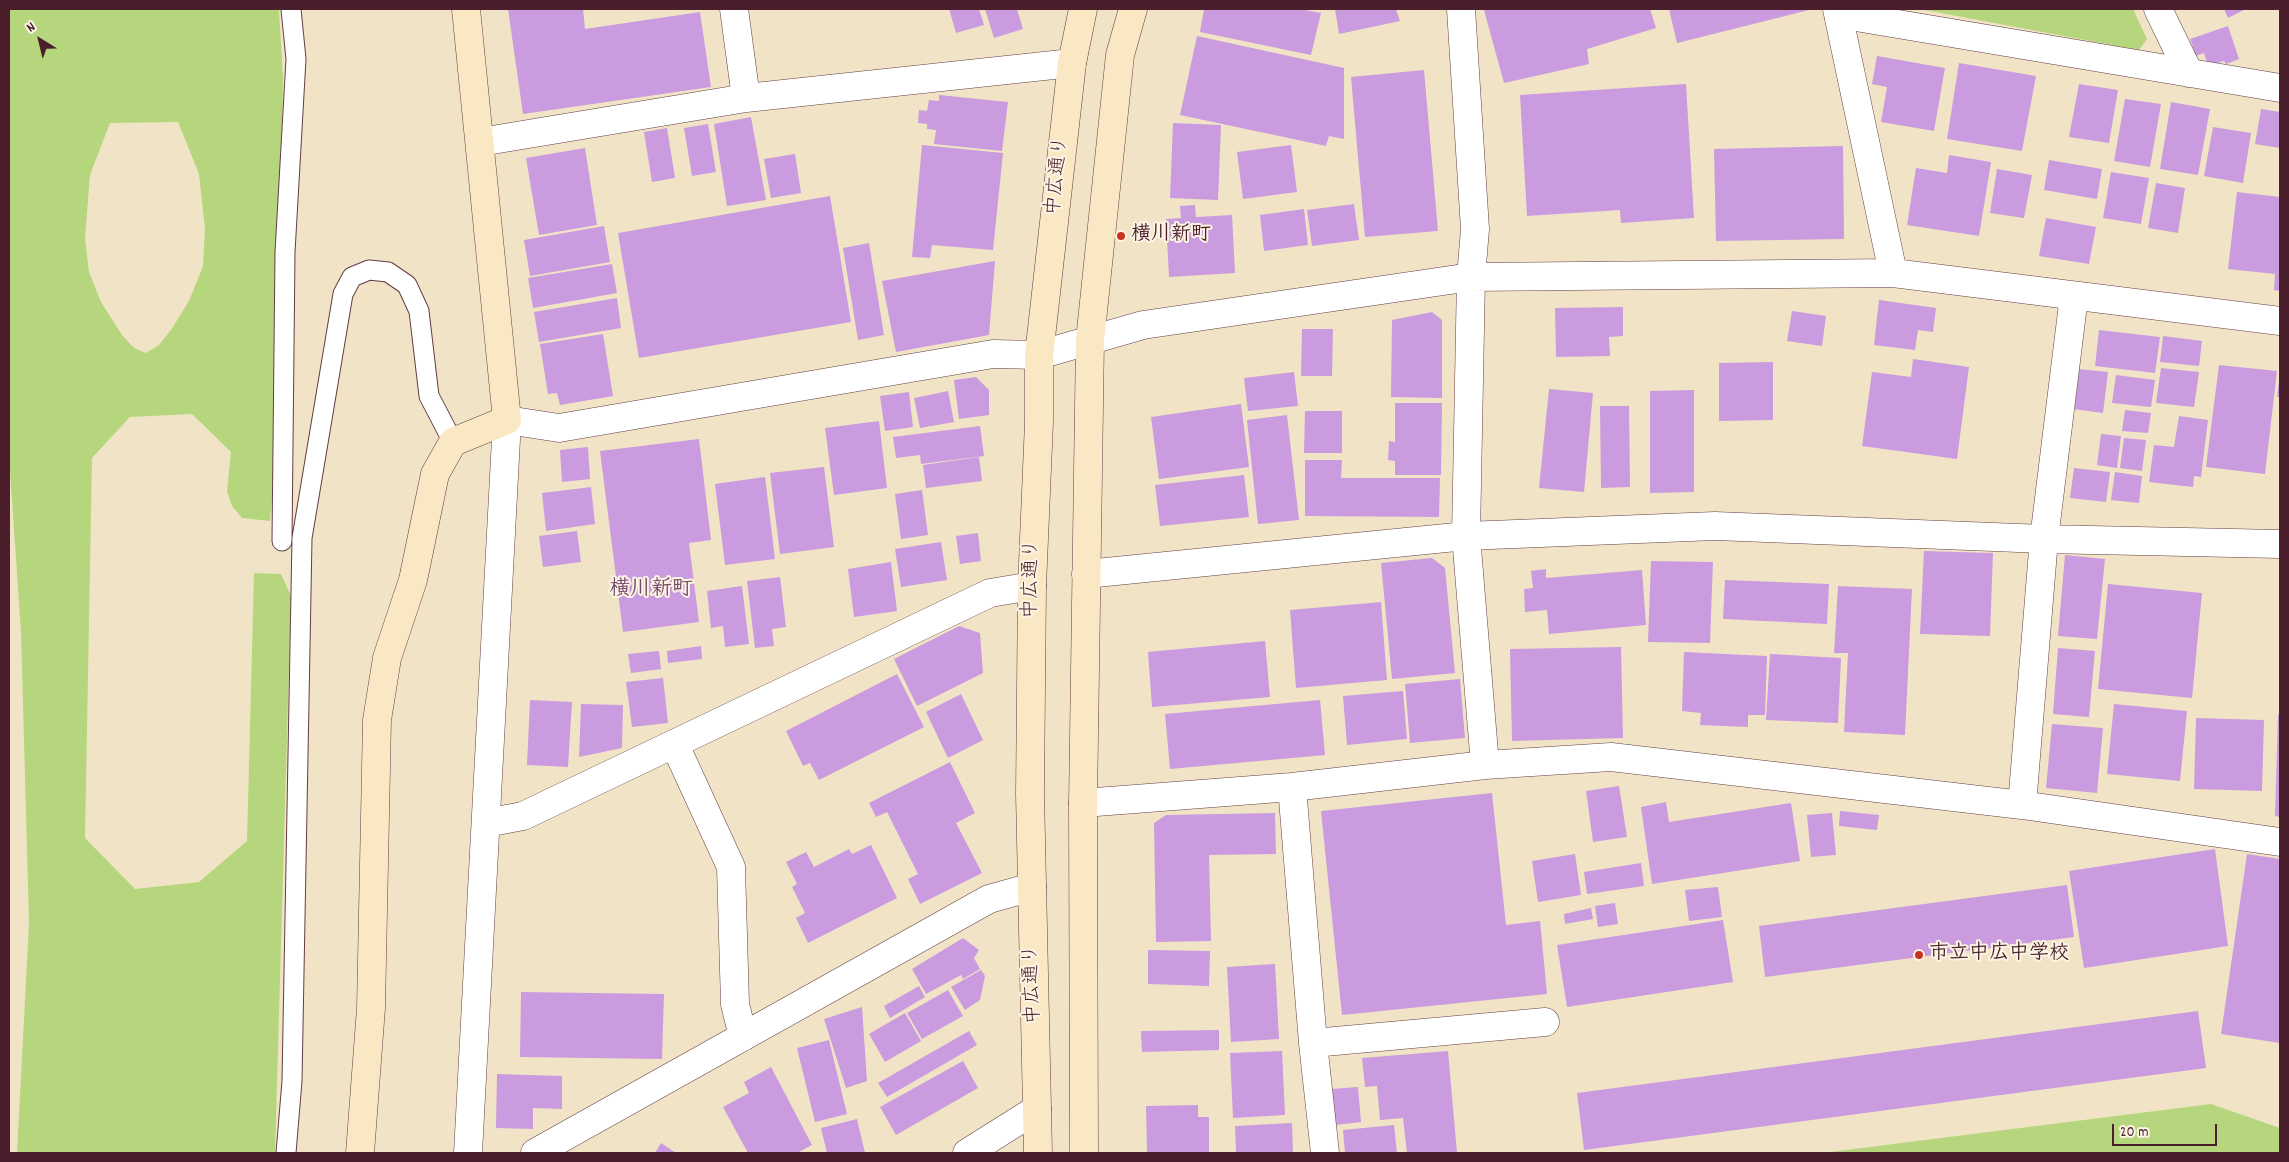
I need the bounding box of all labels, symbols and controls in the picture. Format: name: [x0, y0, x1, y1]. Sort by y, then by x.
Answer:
north arrow: [15, 15, 65, 65]
text: N: [22, 18, 40, 38]
street label: 中広通り: [1043, 135, 1075, 217]
place label: 横川新町: [1131, 224, 1211, 248]
marker: 横川新町: [1115, 230, 1127, 242]
street label: 中広通り: [1020, 539, 1046, 619]
district label: 横川新町: [609, 578, 693, 604]
place label: 市立中広中学校: [1929, 943, 2069, 967]
street label: 中広通り: [1021, 944, 1047, 1024]
marker: 市立中広中学校: [1913, 949, 1925, 961]
scale bar: [2114, 1114, 2219, 1146]
text: 20 m: [2120, 1122, 2148, 1144]

